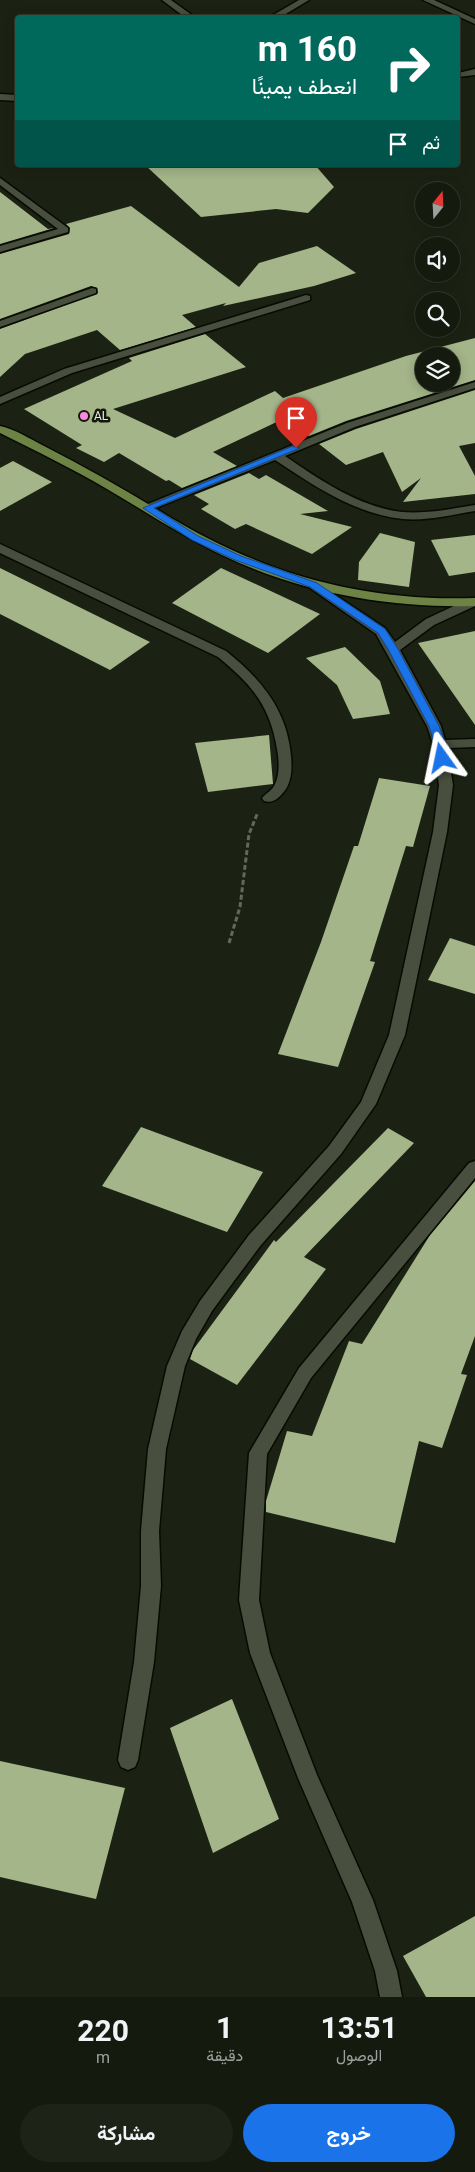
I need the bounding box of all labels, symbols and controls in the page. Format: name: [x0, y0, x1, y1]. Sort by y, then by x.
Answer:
text: 160 m: [258, 29, 357, 70]
icon: right: [375, 35, 440, 100]
text: انعطف يمينًا: [252, 74, 357, 99]
icon: arrive: [384, 130, 412, 158]
text: ثم: [422, 131, 440, 154]
north arrow: [415, 182, 460, 228]
map controls: [415, 182, 460, 392]
button: sound: [415, 237, 460, 282]
button: search: [415, 292, 460, 337]
button: layers: [415, 347, 460, 392]
pin: [275, 397, 317, 448]
icon: arrive: [282, 404, 310, 432]
place label: AL: [94, 409, 109, 423]
marker: AL: [78, 410, 90, 422]
position arrow: [415, 731, 467, 783]
text: 1: [216, 2010, 233, 2045]
text: 13:51: [320, 2010, 398, 2045]
text: 220: [77, 2013, 129, 2048]
text: دقيقة: [206, 2046, 243, 2065]
text: الوصول: [336, 2046, 382, 2065]
text: m: [96, 2048, 110, 2067]
button: مشاركة: [20, 2104, 233, 2162]
button: خروج: [243, 2104, 455, 2162]

